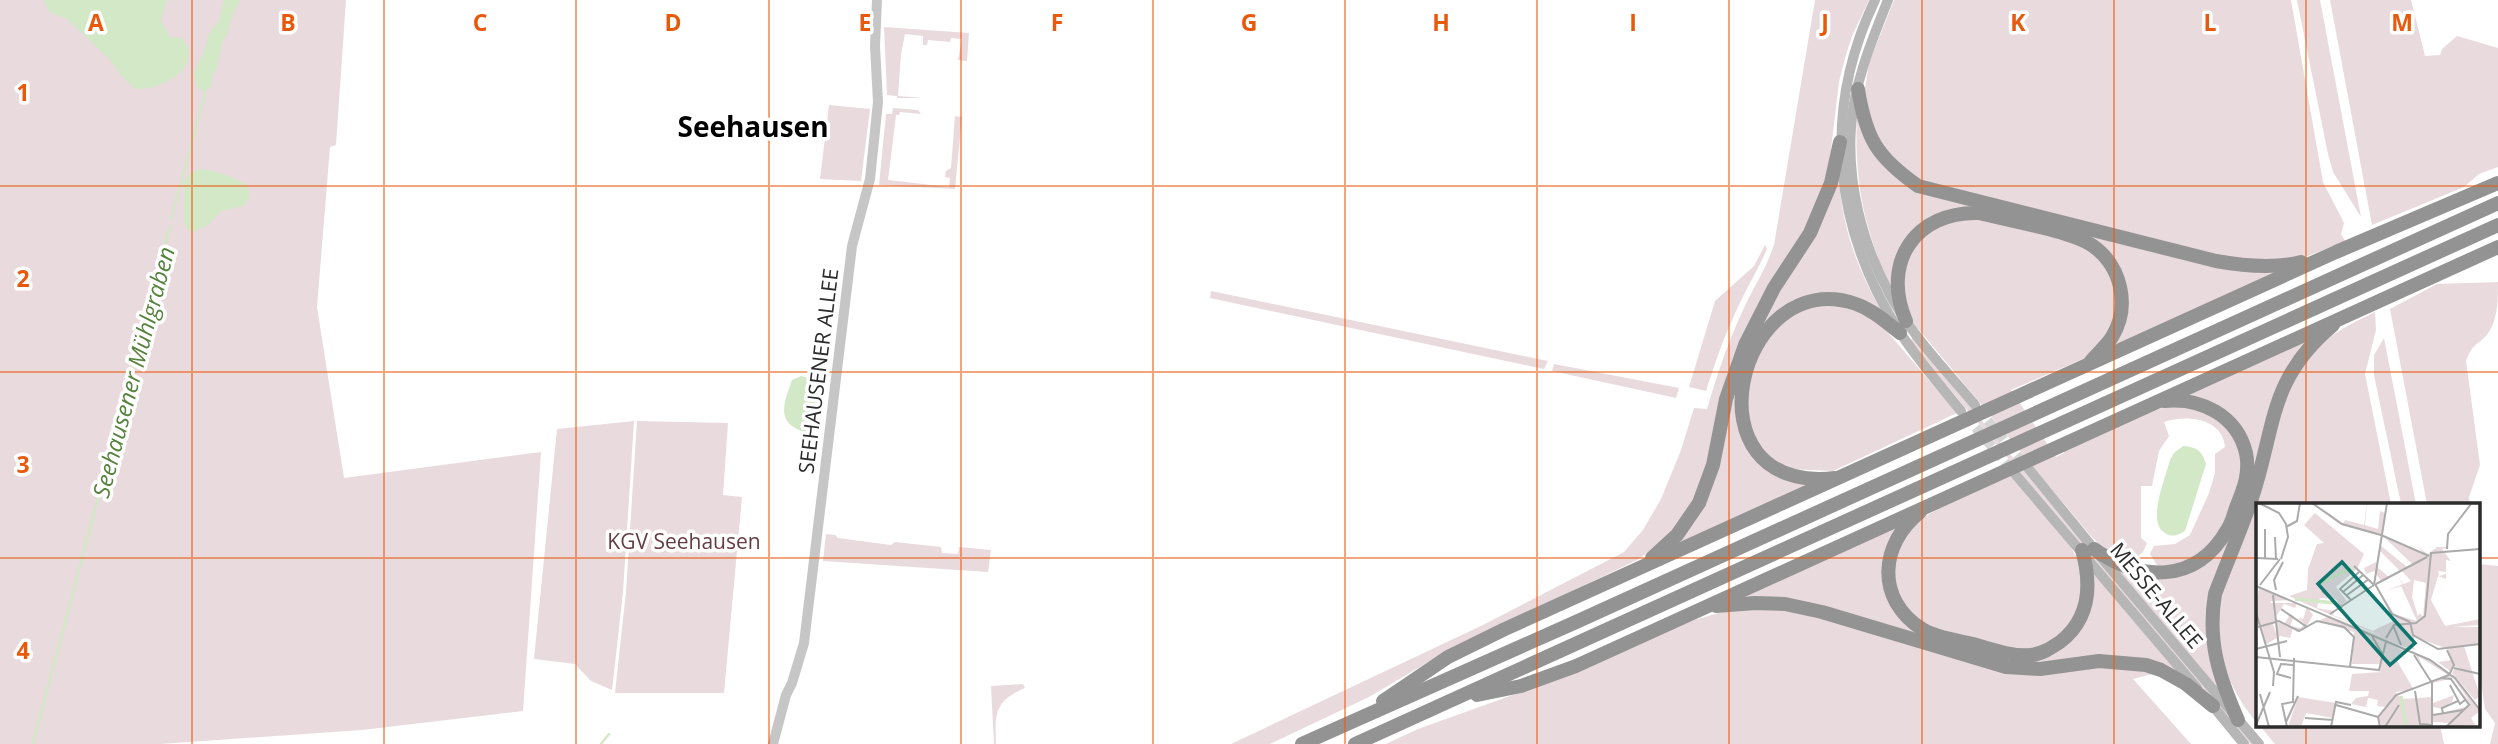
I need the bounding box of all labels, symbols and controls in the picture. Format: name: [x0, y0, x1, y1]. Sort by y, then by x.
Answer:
text: A: [88, 6, 104, 38]
text: B: [280, 6, 296, 38]
text: C: [473, 6, 487, 38]
text: D: [664, 6, 682, 38]
text: E: [859, 6, 871, 38]
text: F: [1051, 6, 1063, 38]
text: G: [1241, 6, 1257, 38]
text: H: [1432, 6, 1450, 38]
text: I: [1629, 6, 1637, 38]
text: J: [1819, 6, 1829, 38]
text: K: [2010, 6, 2026, 38]
text: L: [2204, 6, 2217, 38]
text: M: [2391, 6, 2413, 38]
text: 1: [16, 76, 30, 108]
district label: Seehausen: [677, 107, 829, 145]
water label: Seehausener Mühlgraben: [84, 243, 182, 501]
text: 2: [16, 262, 30, 294]
street label: SEEHAUSENER ALLEE: [792, 267, 844, 475]
text: 3: [16, 448, 30, 480]
inset map: [2256, 503, 2480, 726]
park label: KGV Seehausen: [607, 527, 761, 555]
street label: MESSE-ALLEE: [2104, 536, 2210, 654]
text: 4: [16, 634, 30, 666]

